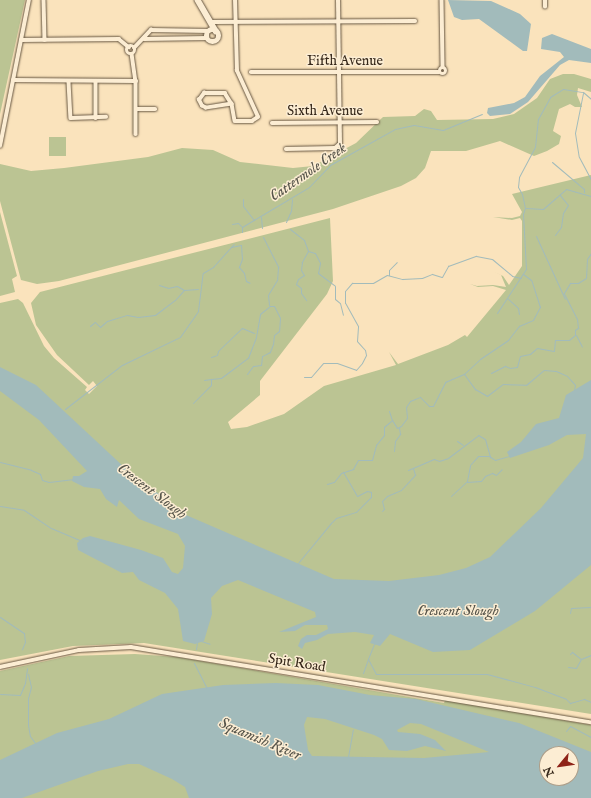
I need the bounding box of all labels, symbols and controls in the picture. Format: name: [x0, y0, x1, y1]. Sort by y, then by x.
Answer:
street label: Fifth Avenue: [307, 53, 383, 69]
street label: Sixth Avenue: [287, 103, 363, 119]
water label: Cattermole Creek: [266, 139, 350, 205]
water label: Crescent Slough: [114, 459, 190, 523]
water label: Crescent Slough: [417, 602, 499, 620]
street label: Spit Road: [267, 650, 327, 676]
water label: Squamish River: [216, 714, 304, 764]
north arrow: [539, 746, 579, 786]
text: N: [541, 764, 558, 779]

